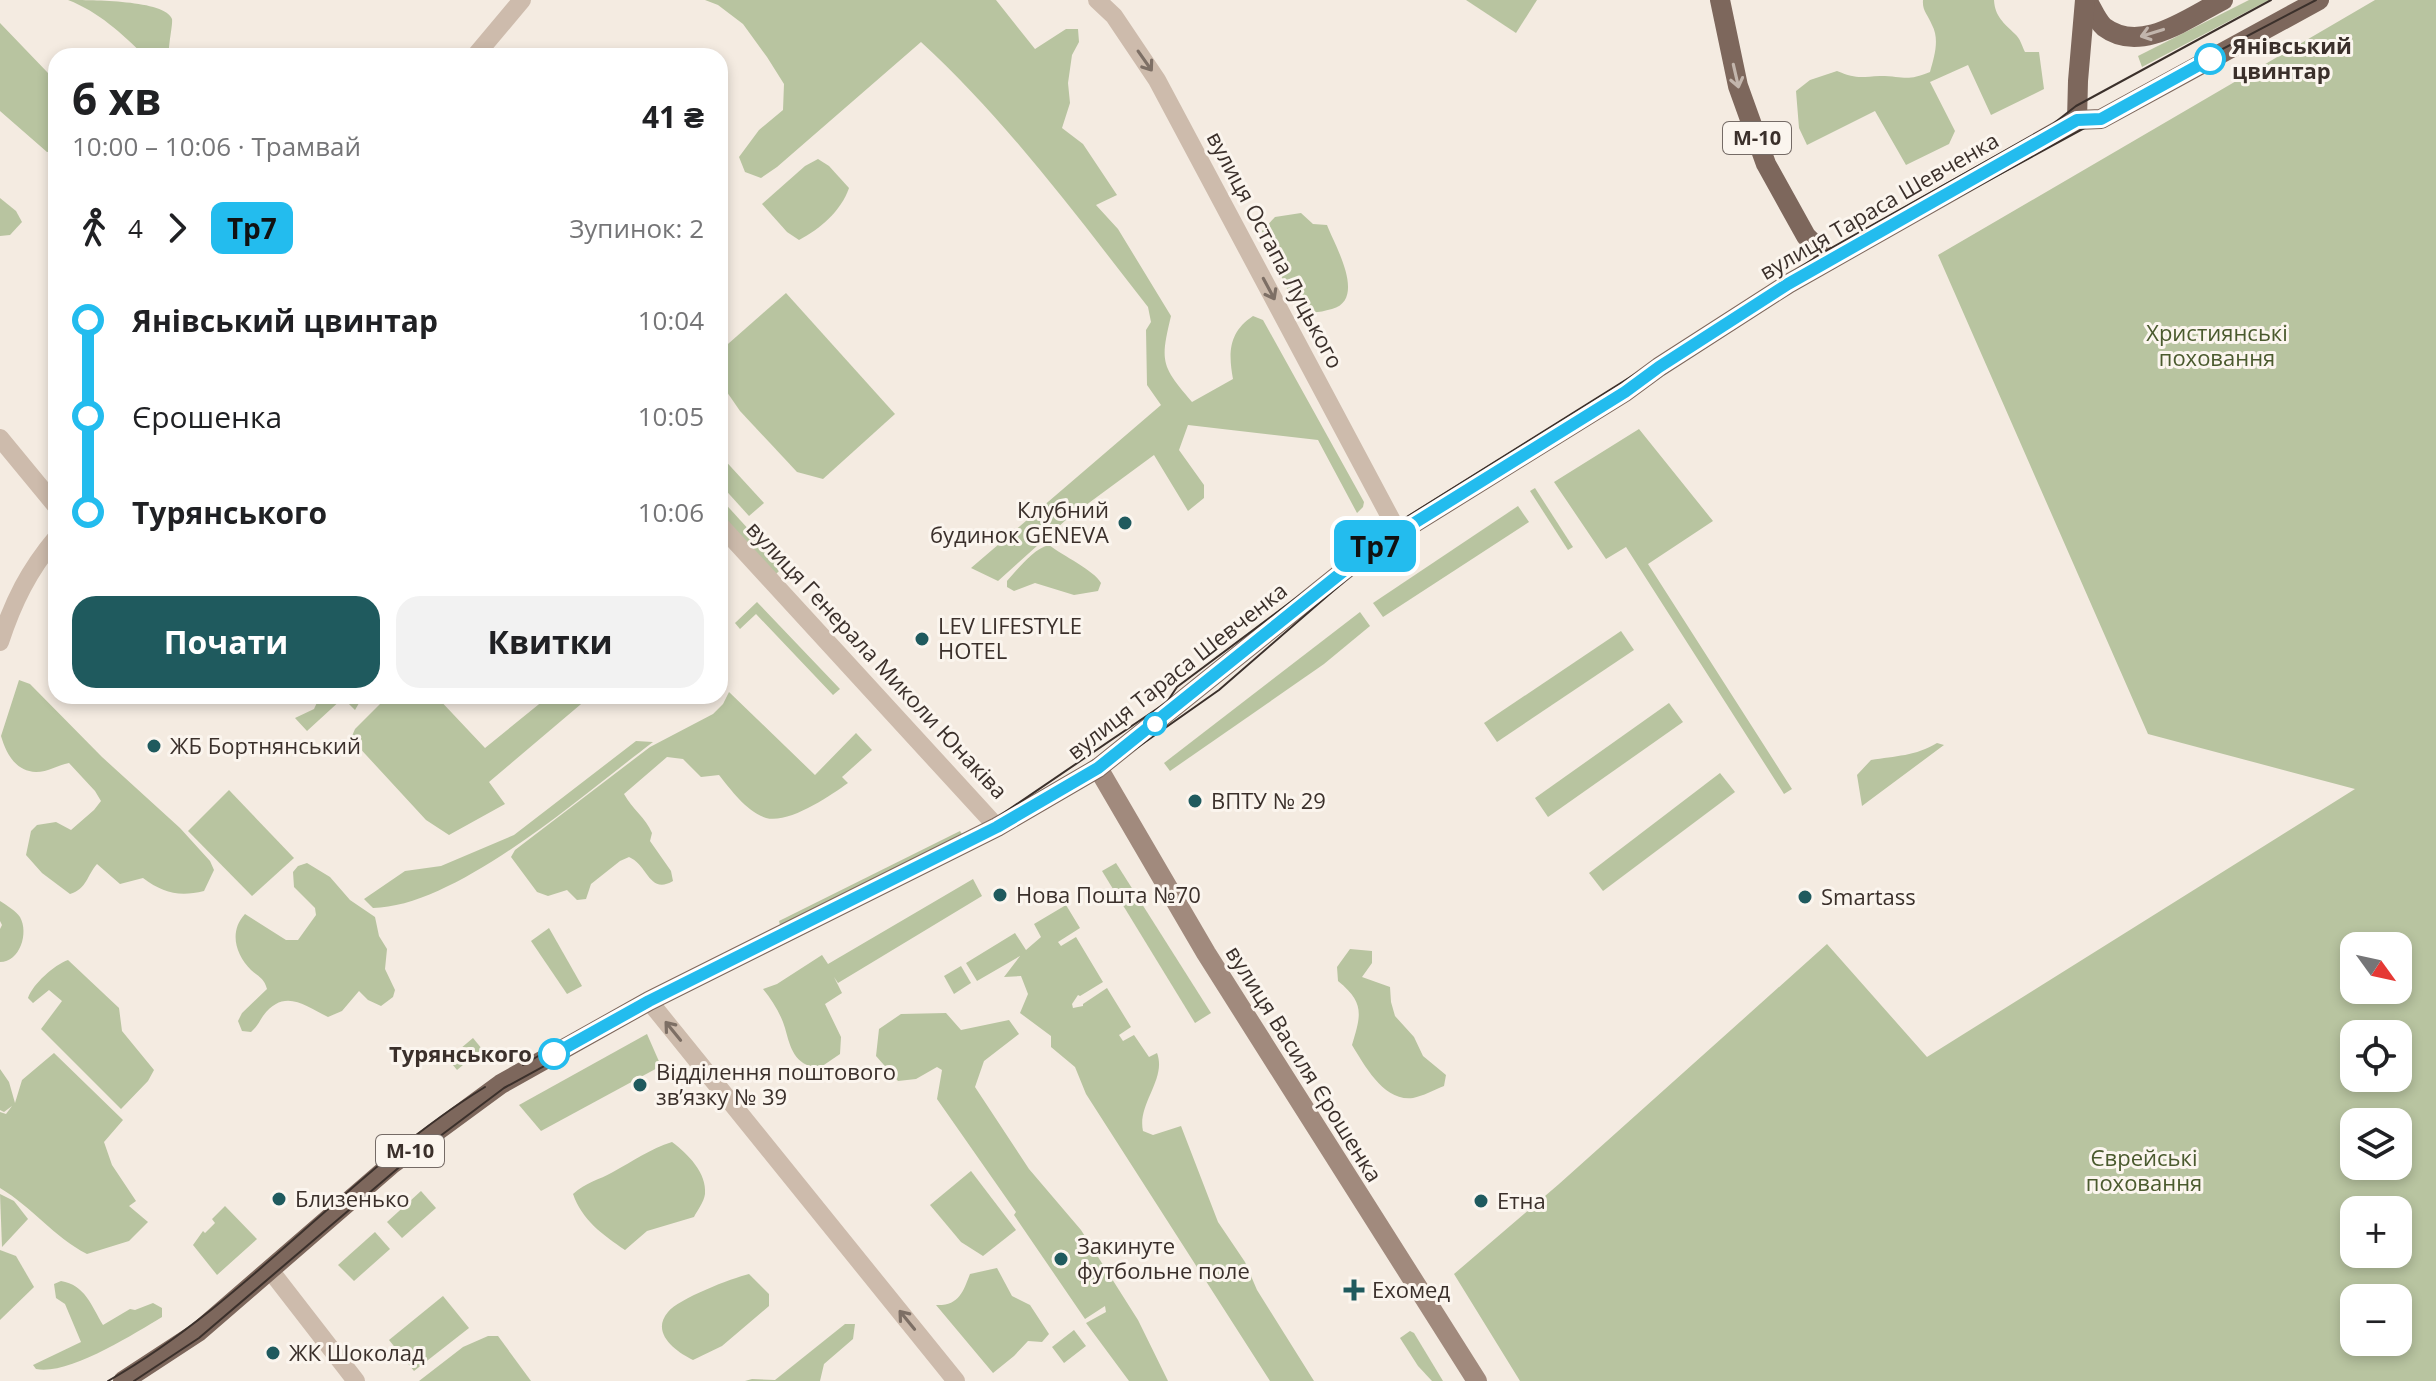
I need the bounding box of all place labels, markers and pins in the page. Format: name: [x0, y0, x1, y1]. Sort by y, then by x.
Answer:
place label: Янівський цвинтар: [2231, 30, 2352, 85]
marker: Янівський цвинтар: [2195, 44, 2225, 74]
place label: Клубний будинок GENEVA: [930, 494, 1109, 549]
marker: Клубний будинок GENEVA: [1116, 514, 1134, 532]
place label: LEV LIFESTYLE HOTEL: [938, 610, 1082, 665]
marker: LEV LIFESTYLE HOTEL: [913, 630, 931, 648]
unlabelled marker: [1144, 713, 1166, 735]
place label: ЖБ Бортнянський: [170, 730, 361, 760]
marker: ЖБ Бортнянський: [145, 737, 163, 755]
place label: ВПТУ № 29: [1211, 785, 1326, 815]
marker: ВПТУ № 29: [1186, 792, 1204, 810]
place label: Нова Пошта №70: [1016, 879, 1201, 909]
place label: Smartass: [1821, 881, 1916, 911]
marker: Нова Пошта №70: [991, 886, 1009, 904]
marker: Smartass: [1796, 888, 1814, 906]
place label: Турянського: [389, 1038, 532, 1068]
marker: Турянського: [539, 1039, 569, 1069]
place label: Відділення поштового зв’язку № 39: [656, 1056, 896, 1111]
marker: Відділення поштового зв’язку № 39: [631, 1076, 649, 1094]
place label: Близенько: [295, 1183, 410, 1213]
place label: Етна: [1497, 1185, 1546, 1215]
marker: Близенько: [270, 1190, 288, 1208]
marker: Етна: [1472, 1192, 1490, 1210]
place label: Закинуте футбольне поле: [1077, 1230, 1250, 1285]
marker: Закинуте футбольне поле: [1052, 1250, 1070, 1268]
place label: Ехомед: [1372, 1274, 1450, 1304]
marker: Ехомед: [1343, 1279, 1365, 1301]
place label: ЖК Шоколад: [289, 1337, 425, 1367]
marker: ЖК Шоколад: [264, 1344, 282, 1362]

